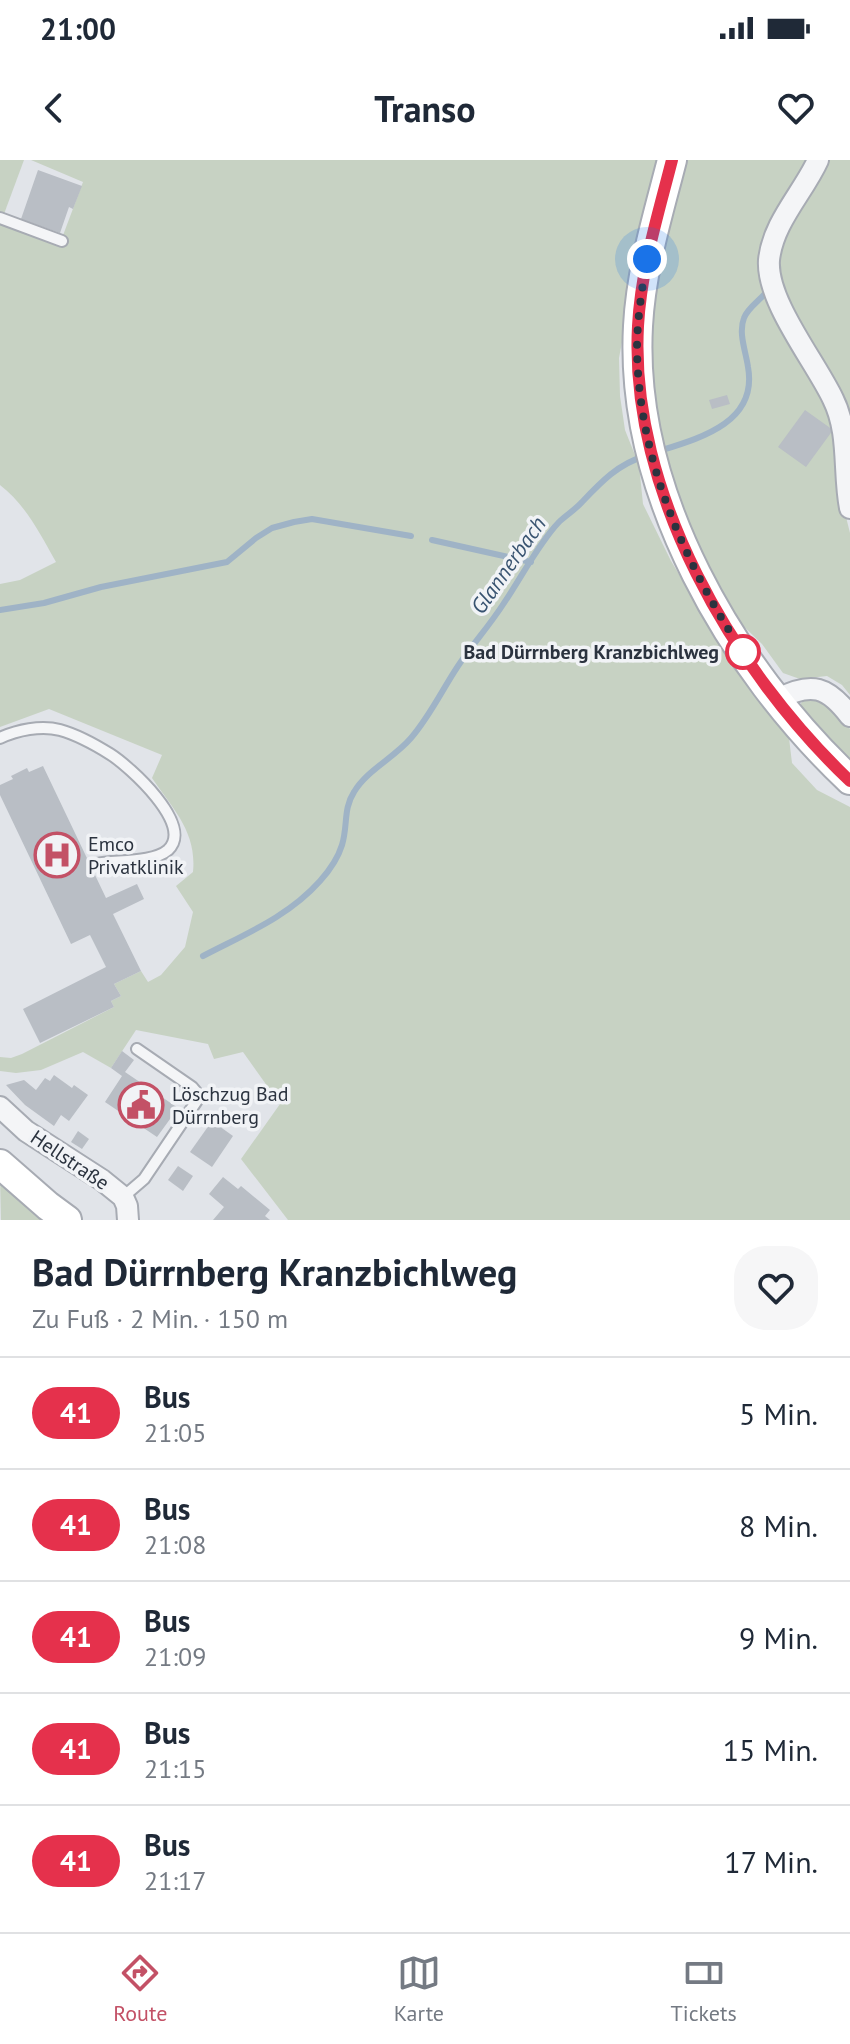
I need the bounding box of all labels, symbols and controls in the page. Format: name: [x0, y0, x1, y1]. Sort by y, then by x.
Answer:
text: 21:00: [40, 9, 116, 48]
text: Transo: [374, 85, 476, 132]
icon: back: [32, 86, 76, 130]
icon: heart: [774, 86, 818, 130]
your location: [627, 239, 667, 279]
water label: Glannerbach: [464, 511, 552, 619]
marker: Bad Dürrnberg Kranzbichlweg: [726, 635, 760, 669]
place label: Bad Dürrnberg Kranzbichlweg: [464, 639, 719, 665]
hospital icon: Emco Privatklinik: [33, 831, 81, 879]
place label: Emco Privatklinik: [88, 831, 184, 880]
public building icon: Löschzug Bad Dürrnberg: [117, 1081, 165, 1129]
place label: Löschzug Bad Dürrnberg: [172, 1081, 288, 1130]
street label: Hellstraße: [26, 1124, 114, 1196]
button: heart: [734, 1246, 818, 1330]
text: Bad Dürrnberg Kranzbichlweg: [32, 1247, 517, 1296]
text: Zu Fuß · 2 Min. · 150 m: [32, 1302, 288, 1335]
text: Bus: [144, 1377, 191, 1416]
text: 41: [60, 1394, 92, 1431]
text: 5 Min.: [739, 1394, 818, 1433]
text: 21:05: [144, 1416, 206, 1449]
text: Bus: [144, 1489, 191, 1528]
text: 41: [60, 1506, 92, 1543]
text: 8 Min.: [739, 1506, 818, 1545]
text: 21:08: [144, 1528, 206, 1561]
text: Bus: [144, 1601, 191, 1640]
text: 41: [60, 1618, 92, 1655]
text: 9 Min.: [739, 1618, 818, 1657]
text: 21:09: [144, 1640, 206, 1673]
text: Bus: [144, 1713, 191, 1752]
text: 41: [60, 1730, 92, 1767]
text: 15 Min.: [723, 1730, 818, 1769]
text: 21:15: [144, 1752, 206, 1785]
text: Bus: [144, 1825, 191, 1864]
text: 41: [60, 1842, 92, 1879]
text: 17 Min.: [724, 1842, 818, 1881]
text: 21:17: [144, 1864, 206, 1897]
tab: Route: [113, 1951, 167, 2027]
tab: Karte: [394, 1951, 444, 2027]
tab: Tickets: [671, 1951, 737, 2027]

